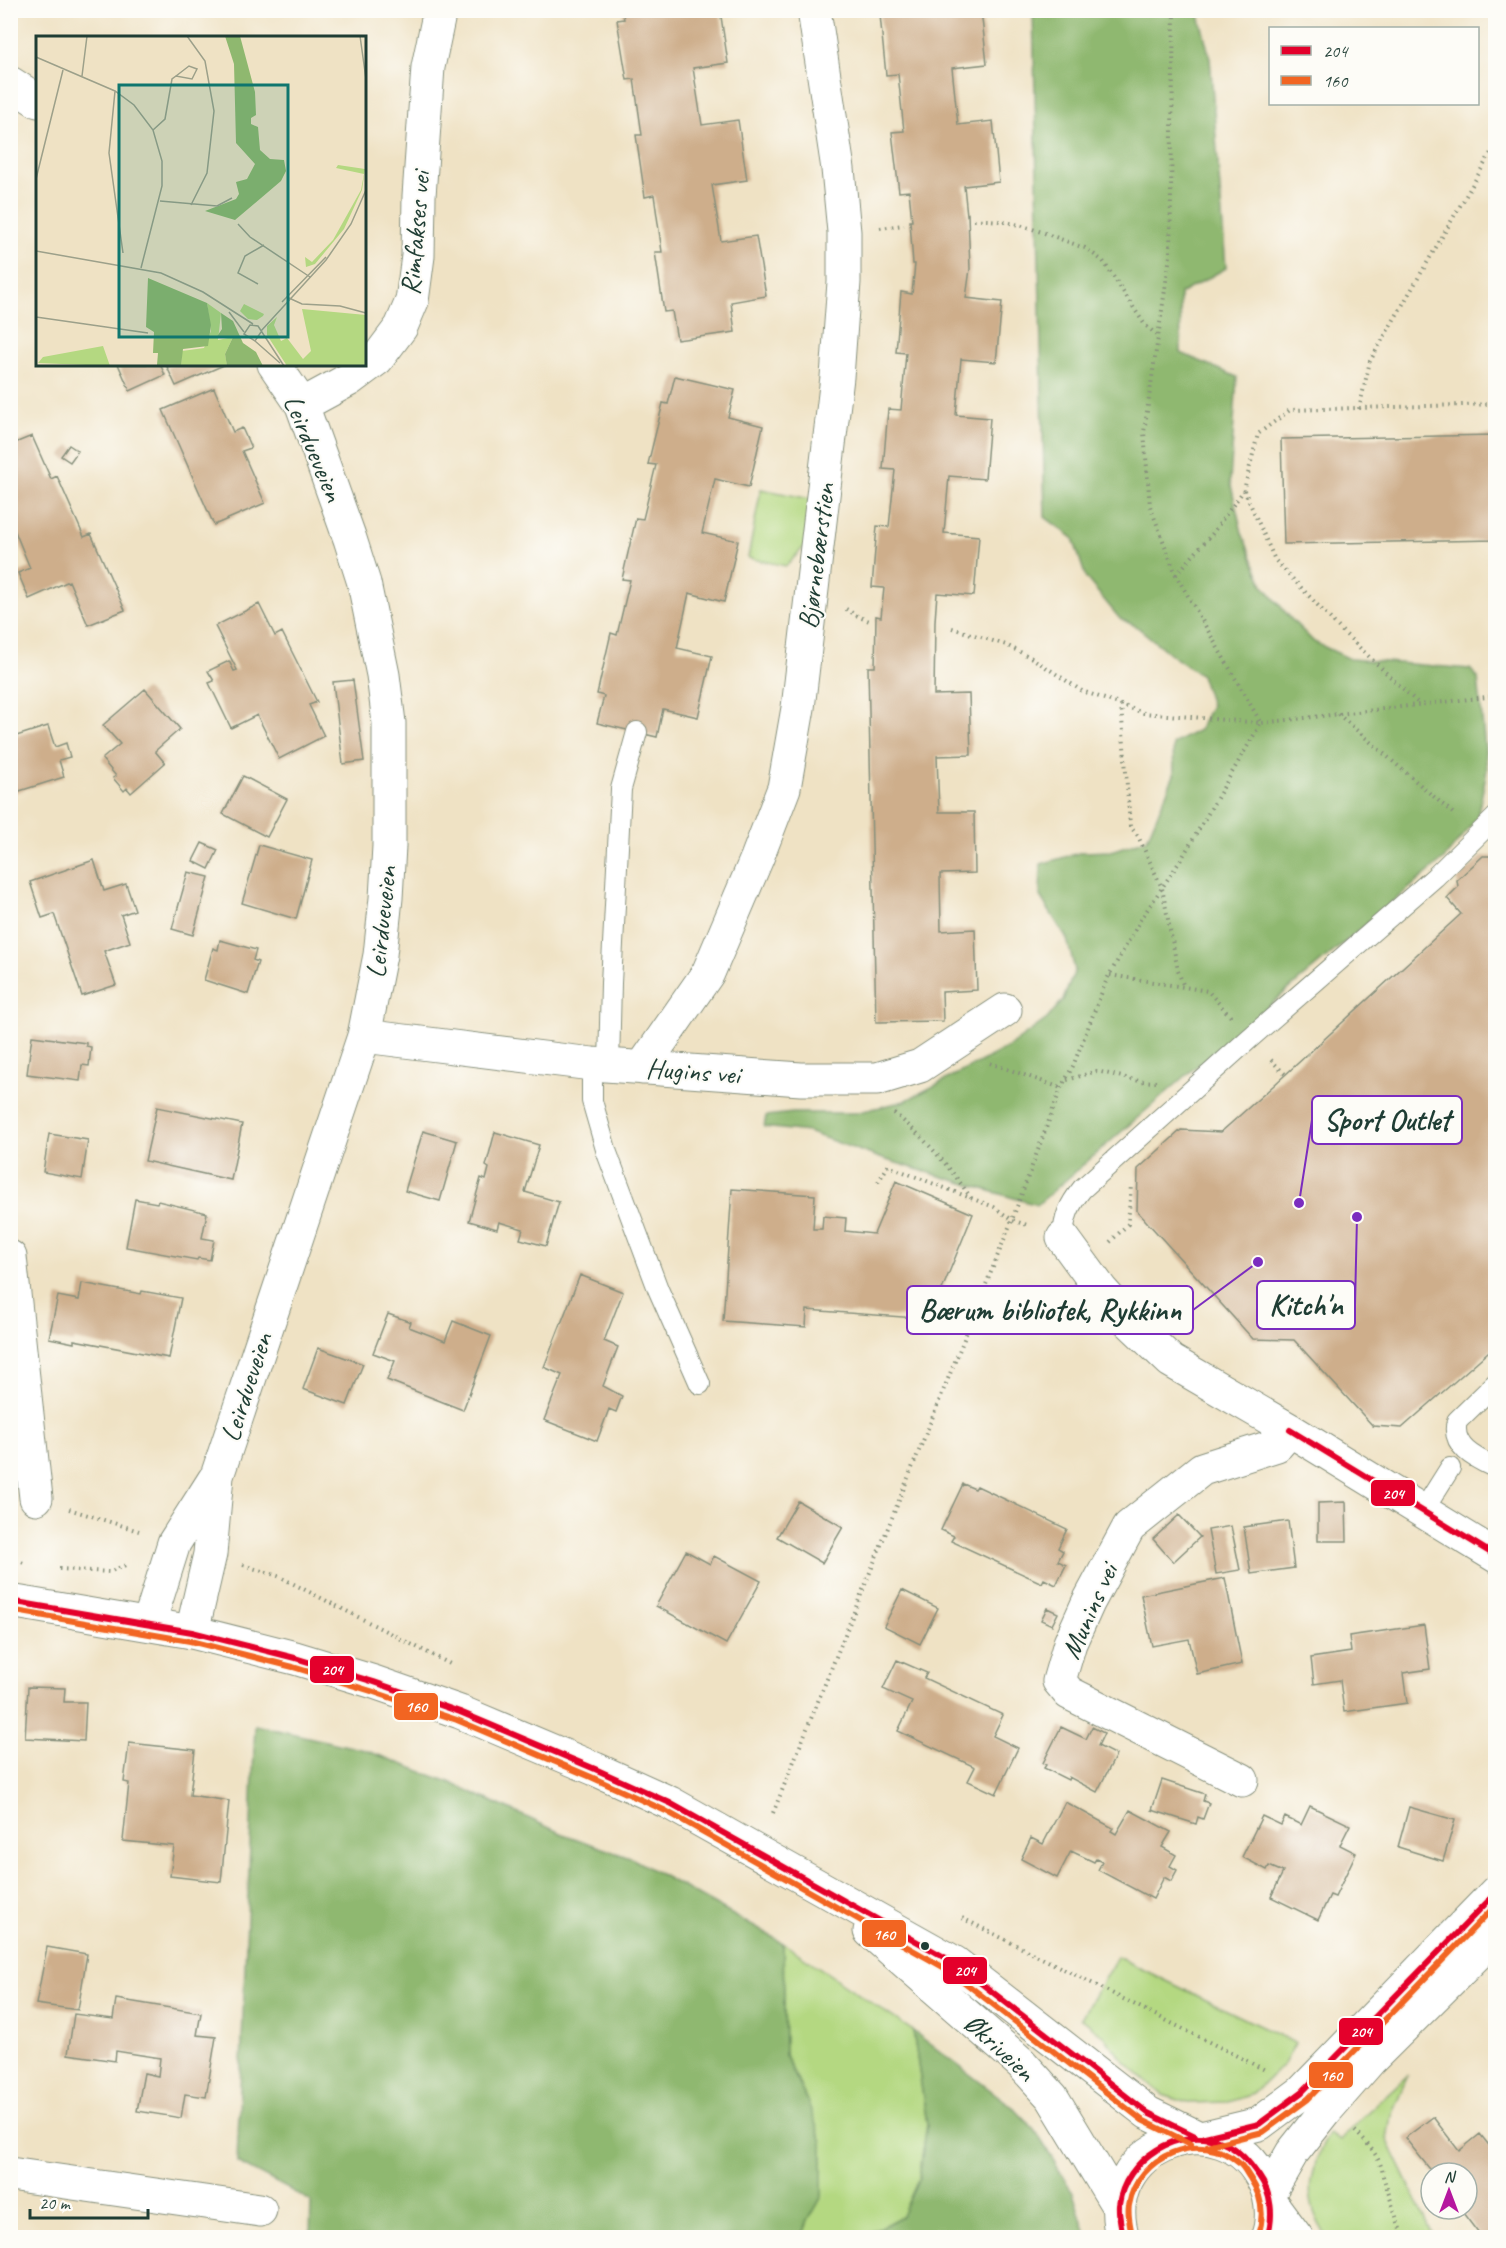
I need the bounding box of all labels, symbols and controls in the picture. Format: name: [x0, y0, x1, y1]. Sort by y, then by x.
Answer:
legend: [1269, 27, 1479, 105]
inset map: [36, 36, 366, 366]
text: 204: [1323, 40, 1349, 62]
text: 160: [1323, 70, 1349, 92]
street label: Rimfakses vei: [392, 166, 438, 296]
street label: Leirdueveien: [276, 390, 353, 508]
street label: Bjørnebærstien: [790, 480, 842, 631]
street label: Leirdueveien: [358, 863, 404, 980]
street label: Hugins vei: [645, 1050, 745, 1092]
callout: Sport Outlet: [1312, 1096, 1462, 1144]
text: Sport Outlet: [1324, 1101, 1455, 1139]
callout: Kitch'n: [1257, 1281, 1355, 1329]
callout: Bærum bibliotek, Rykkinn: [907, 1286, 1193, 1334]
text: Kitch'n: [1269, 1286, 1344, 1324]
text: Bærum bibliotek, Rykkinn: [919, 1291, 1182, 1329]
street label: Leirdueveien: [212, 1327, 280, 1446]
line badge: 204: [1370, 1479, 1416, 1507]
text: 204: [1382, 1484, 1406, 1504]
street label: Munins vei: [1053, 1554, 1127, 1664]
line badge: 204: [309, 1655, 355, 1684]
text: 204: [321, 1660, 345, 1680]
line badge: 160: [393, 1692, 439, 1721]
text: 160: [405, 1697, 429, 1717]
line badge: 160: [861, 1919, 907, 1948]
text: 160: [873, 1925, 897, 1945]
unlabelled marker: [919, 1940, 931, 1952]
line badge: 204: [942, 1956, 988, 1985]
text: 204: [954, 1961, 978, 1981]
street label: Økriveien: [957, 2005, 1044, 2090]
line badge: 204: [1338, 2017, 1384, 2046]
text: 204: [1350, 2022, 1374, 2042]
line badge: 160: [1308, 2061, 1354, 2089]
text: 160: [1320, 2066, 1344, 2086]
north arrow: [1419, 2161, 1479, 2221]
text: N: [1444, 2167, 1457, 2187]
scale bar: [30, 2182, 148, 2220]
text: 20 m: [39, 2192, 72, 2214]

